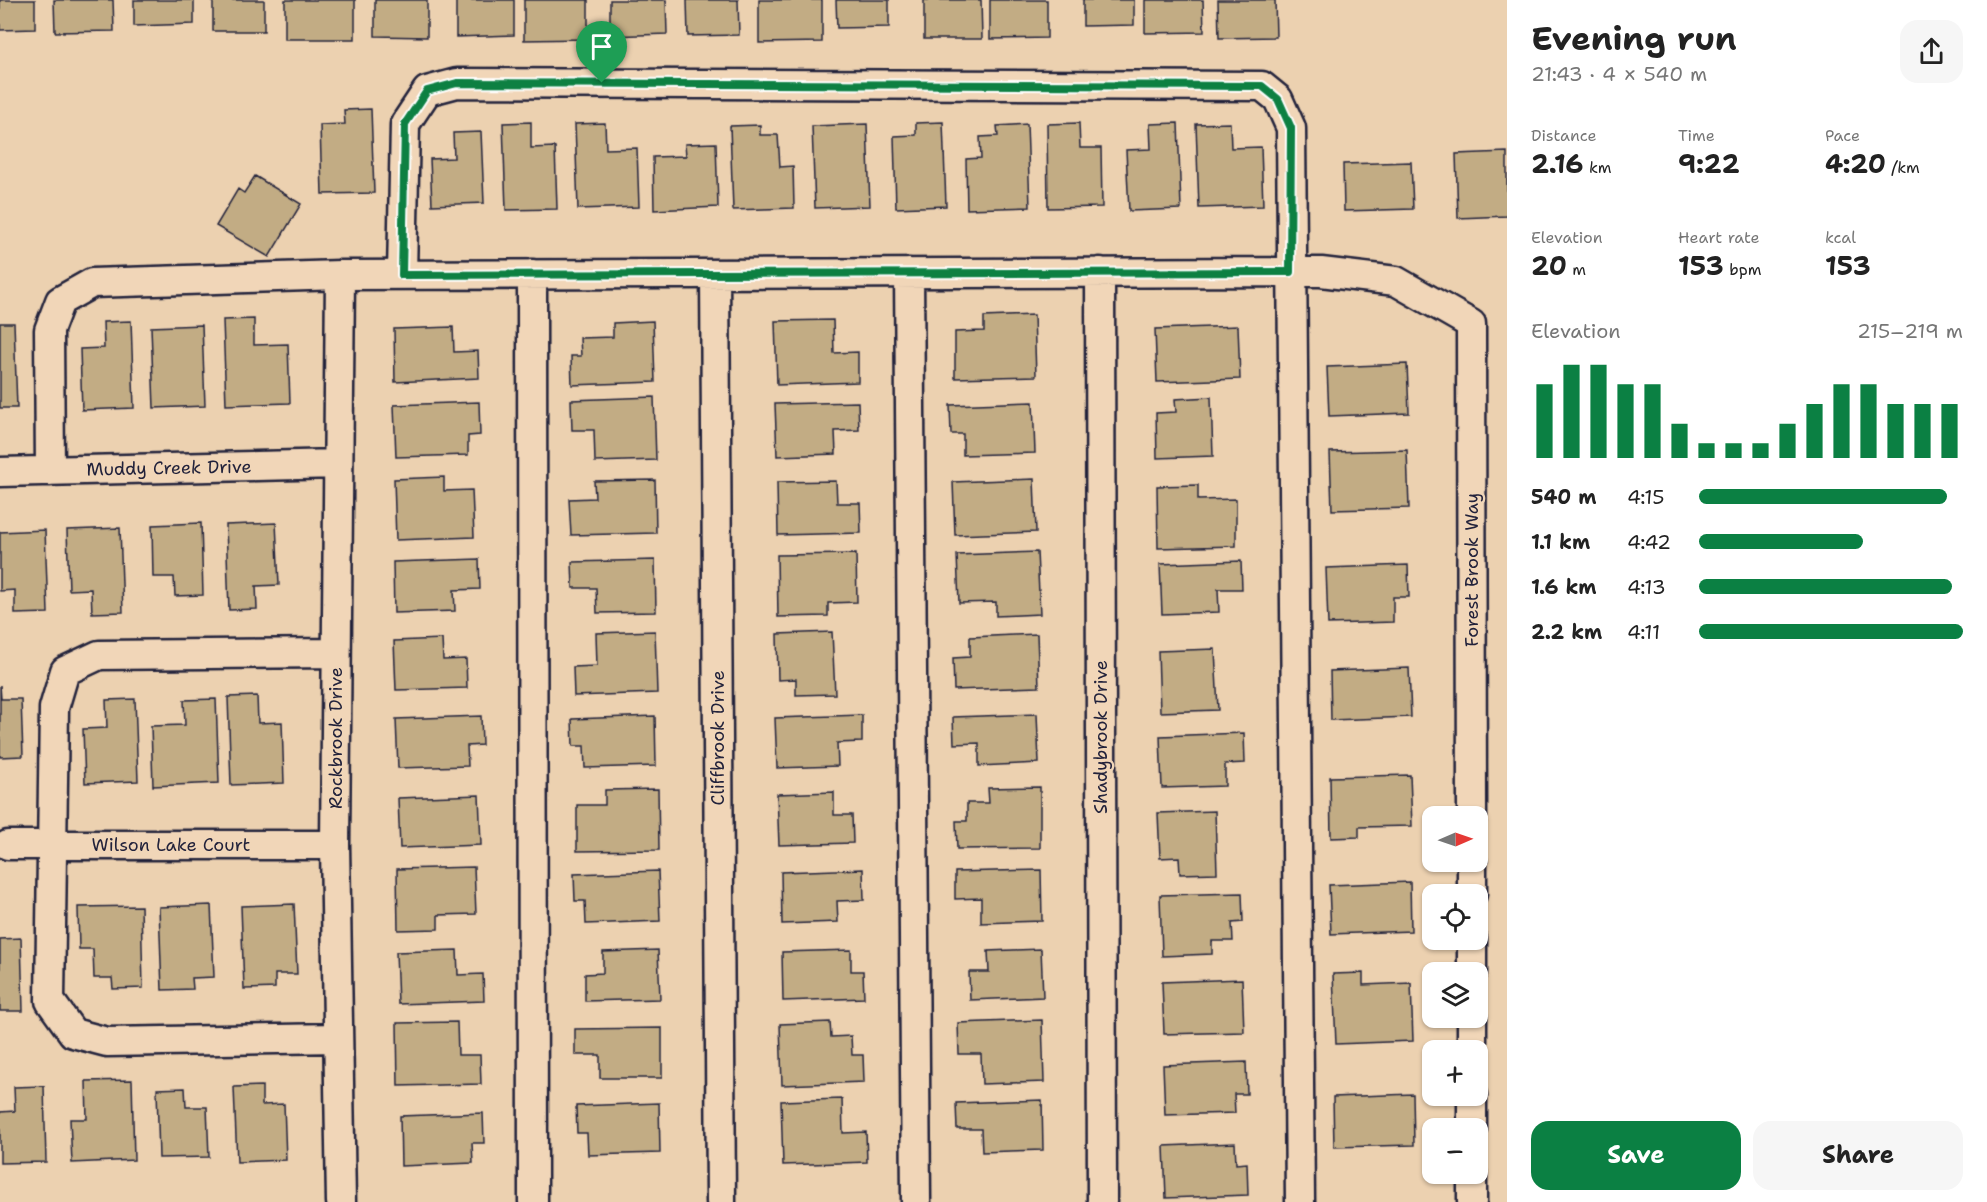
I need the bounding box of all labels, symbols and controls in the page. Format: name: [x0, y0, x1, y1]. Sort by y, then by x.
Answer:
text: Evening run: [1531, 16, 1737, 61]
button: share: [1900, 20, 1963, 83]
pin: [576, 21, 627, 83]
icon: arrive: [585, 30, 618, 63]
text: 21:43 · 4 × 540 m: [1531, 61, 1707, 87]
text: Distance: [1531, 125, 1597, 146]
text: Time: [1678, 125, 1715, 146]
text: Pace: [1825, 125, 1860, 146]
text: 2.16: [1531, 146, 1583, 181]
text: 9:22: [1678, 146, 1740, 181]
text: 4:20: [1825, 146, 1886, 181]
text: km: [1583, 157, 1612, 178]
text: /km: [1886, 157, 1920, 178]
text: Elevation: [1531, 227, 1603, 248]
text: Heart rate: [1678, 227, 1760, 248]
text: kcal: [1825, 227, 1856, 248]
text: 20: [1531, 248, 1567, 283]
text: 153: [1678, 248, 1724, 283]
text: 153: [1825, 248, 1871, 283]
text: m: [1567, 259, 1586, 280]
text: bpm: [1724, 259, 1761, 280]
text: Elevation: [1531, 318, 1621, 344]
text: 215–219 m: [1857, 318, 1963, 344]
street label: Muddy Creek Drive: [86, 455, 252, 481]
text: 540 m: [1531, 484, 1596, 510]
text: 4:15: [1627, 484, 1665, 510]
street label: Forest Brook Way: [1460, 493, 1484, 647]
text: 1.1 km: [1531, 529, 1590, 555]
text: 4:42: [1627, 529, 1671, 555]
text: 1.6 km: [1531, 574, 1597, 600]
text: 4:13: [1627, 574, 1666, 600]
text: 2.2 km: [1531, 619, 1602, 645]
text: 4:11: [1627, 619, 1660, 645]
street label: Shadybrook Drive: [1089, 660, 1113, 814]
street label: Rockbrook Drive: [324, 667, 348, 809]
street label: Cliffbrook Drive: [706, 670, 730, 806]
north arrow: [1422, 806, 1488, 872]
map controls: [1422, 806, 1488, 1184]
street label: Wilson Lake Court: [92, 833, 251, 857]
button: locate: [1422, 884, 1488, 950]
button: layers: [1422, 962, 1488, 1028]
button: +: [1422, 1040, 1488, 1106]
button: −: [1422, 1118, 1488, 1184]
button: Save: [1531, 1121, 1741, 1190]
button: Share: [1753, 1121, 1963, 1190]

